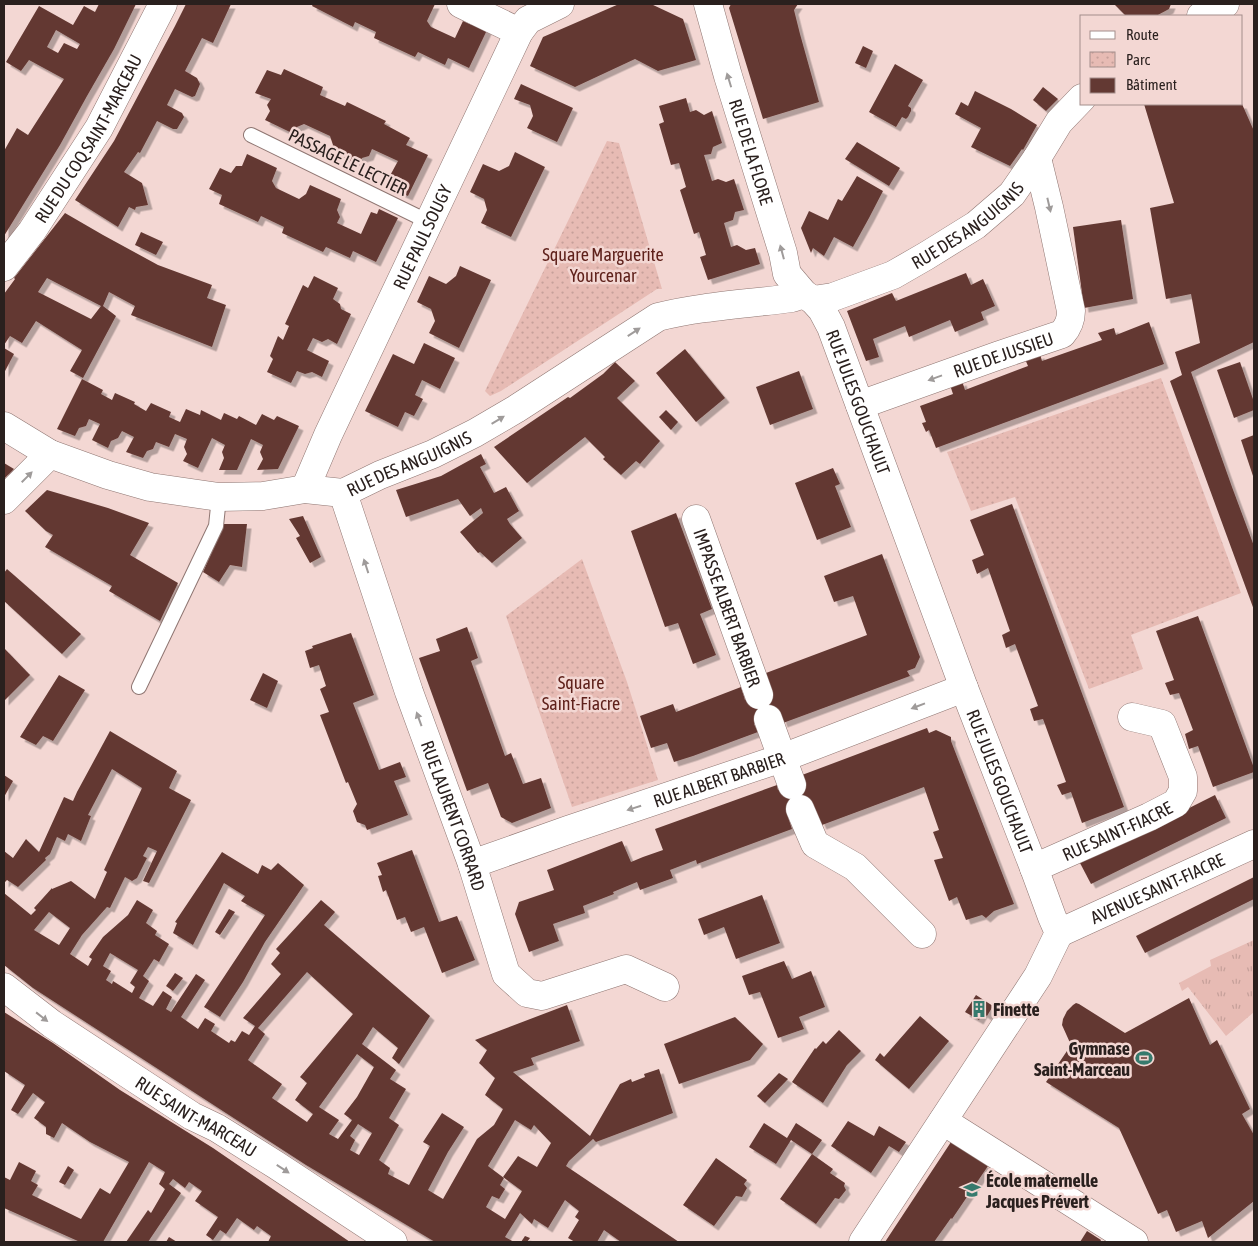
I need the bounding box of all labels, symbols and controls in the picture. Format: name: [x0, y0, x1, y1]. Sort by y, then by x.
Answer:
legend: [1080, 15, 1243, 105]
text: Route: [1126, 26, 1159, 43]
street label: RUE DU COQ SAINT-MARCEAU: [30, 51, 146, 226]
text: Parc: [1126, 51, 1150, 68]
one-way arrow: [725, 72, 733, 87]
text: Bâtiment: [1126, 76, 1177, 93]
street label: RUE DE LA FLORE: [725, 96, 778, 207]
street label: PASSAGE LE LECTIER: [285, 124, 411, 200]
street label: RUE DES ANGUIGNIS: [908, 177, 1028, 273]
street label: RUE PAUL SOUGY: [388, 181, 456, 292]
one-way arrow: [1045, 198, 1053, 213]
park label: Square Marguerite Yourcenar: [542, 244, 664, 286]
one-way arrow: [778, 244, 786, 259]
one-way arrow: [628, 327, 641, 337]
street label: RUE JULES GOUCHAULT: [822, 327, 895, 477]
street label: RUE DE JUSSIEU: [950, 327, 1056, 381]
one-way arrow: [928, 375, 943, 382]
one-way arrow: [491, 415, 504, 424]
street label: RUE DES ANGUIGNIS: [343, 426, 475, 500]
one-way arrow: [21, 471, 33, 483]
street label: IMPASSE ALBERT BARBIER: [690, 526, 766, 689]
one-way arrow: [362, 558, 370, 573]
park label: Square Saint-Fiacre: [542, 672, 620, 714]
one-way arrow: [911, 703, 926, 710]
street label: RUE JULES GOUCHAULT: [963, 706, 1038, 856]
one-way arrow: [415, 712, 422, 727]
street label: RUE LAURENT CORRARD: [417, 738, 490, 893]
street label: RUE ALBERT BARBIER: [650, 747, 787, 811]
street label: RUE SAINT-FIACRE: [1059, 796, 1176, 865]
one-way arrow: [626, 805, 641, 812]
street label: AVENUE SAINT-FIACRE: [1087, 848, 1228, 928]
building icon: Finette: [969, 999, 989, 1019]
place label: Finette: [993, 999, 1040, 1020]
one-way arrow: [35, 1011, 48, 1022]
place label: Gymnase Saint-Marceau: [1034, 1038, 1130, 1080]
sports icon: Gymnase Saint-Marceau: [1134, 1048, 1154, 1068]
street label: RUE SAINT-MARCEAU: [132, 1072, 261, 1161]
one-way arrow: [276, 1164, 289, 1174]
place label: École maternelle Jacques Prévert: [985, 1170, 1098, 1212]
school or university icon: École maternelle Jacques Prévert: [962, 1180, 982, 1200]

